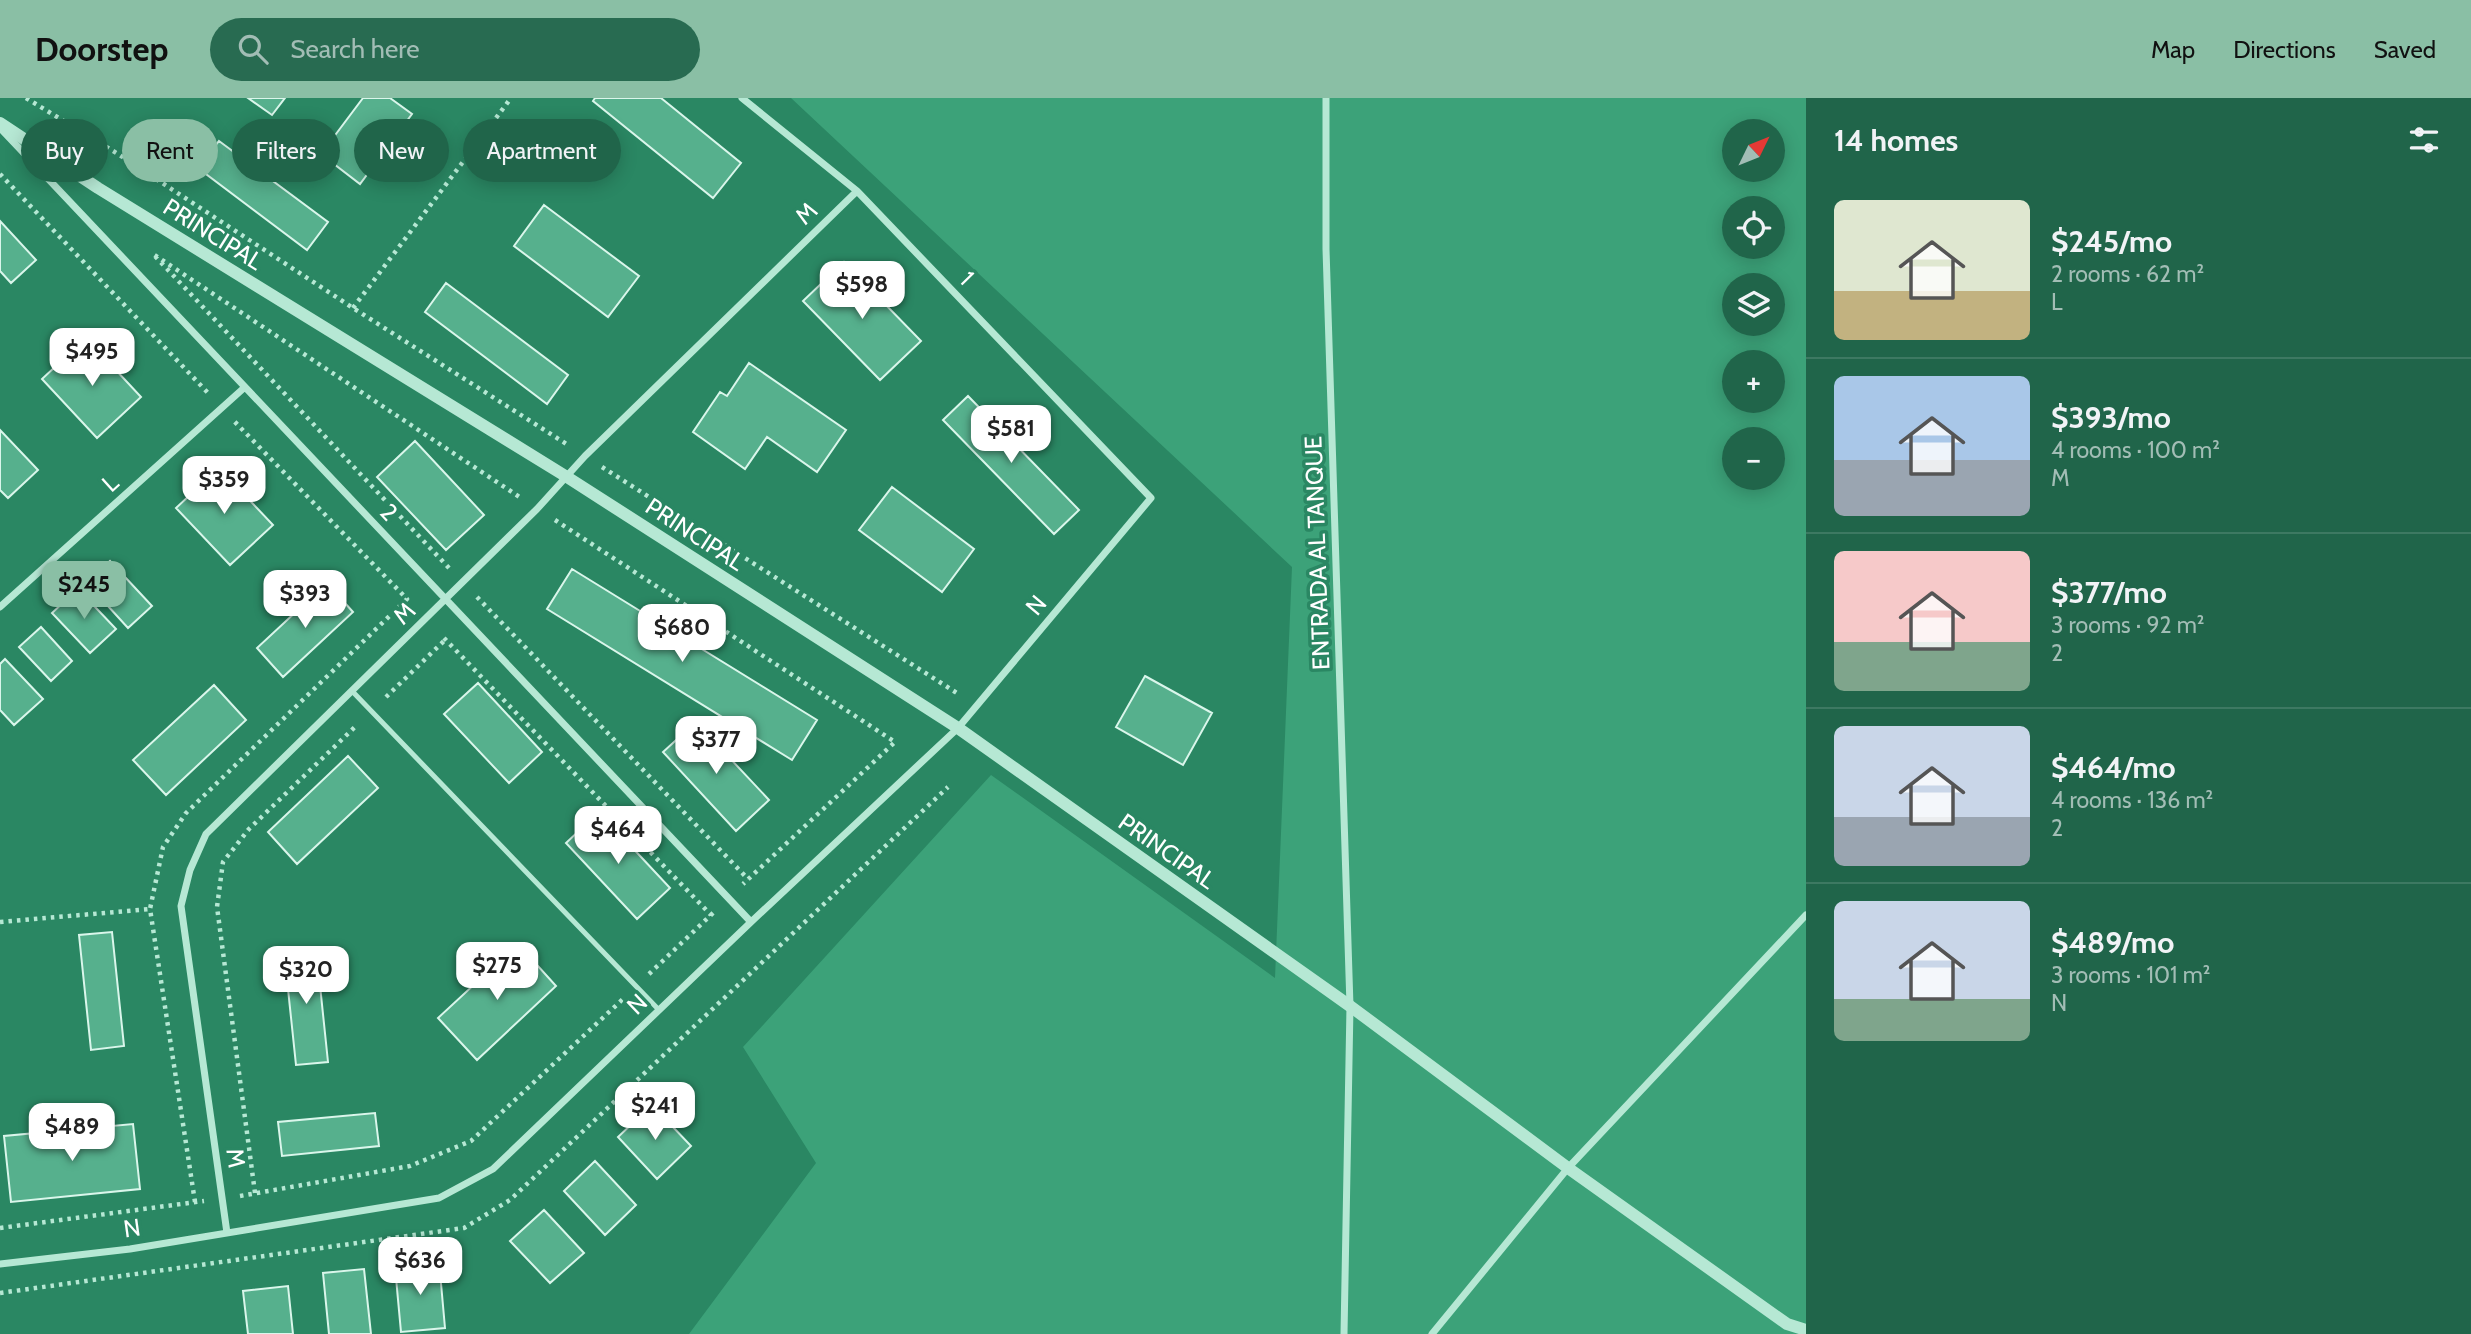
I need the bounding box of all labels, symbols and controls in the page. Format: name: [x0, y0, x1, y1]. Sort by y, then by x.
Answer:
search box: [210, 18, 700, 81]
text: Doorstep: [35, 29, 168, 69]
icon: search: [234, 30, 272, 68]
text: Search here: [290, 33, 419, 65]
text: Map: [2151, 35, 2195, 64]
text: Directions: [2233, 35, 2336, 64]
text: Saved: [2374, 35, 2436, 64]
chip: Buy: [21, 119, 108, 182]
chip: Rent: [122, 119, 218, 182]
chip: Filters: [232, 119, 340, 182]
chip: New: [354, 119, 449, 182]
chip: Apartment: [463, 119, 621, 182]
north arrow: [1722, 119, 1785, 182]
map controls: [1722, 119, 1785, 490]
icon: filters: [2405, 121, 2443, 159]
text: 14 homes: [1834, 122, 1958, 159]
street label: PRINCIPAL: [158, 192, 268, 276]
street label: M: [789, 196, 823, 230]
button: locate: [1722, 196, 1785, 259]
text: $245/mo: [2051, 223, 2172, 260]
icon: home: [1890, 228, 1974, 312]
text: 2 rooms · 62 m²: [2051, 260, 2204, 288]
pin: $598: [821, 262, 903, 321]
street label: 1: [954, 265, 980, 291]
text: $598: [836, 270, 888, 298]
button: layers: [1722, 273, 1785, 336]
text: L: [2051, 288, 2063, 316]
pin: $495: [51, 328, 133, 388]
text: $495: [66, 337, 118, 365]
button: +: [1722, 350, 1785, 413]
text: $393/mo: [2051, 399, 2171, 436]
icon: home: [1890, 404, 1974, 488]
pin: $581: [970, 406, 1052, 465]
text: $581: [987, 414, 1035, 442]
button: −: [1722, 427, 1785, 490]
street label: ENTRADA AL TANQUE: [1298, 436, 1336, 670]
text: 4 rooms · 100 m²: [2051, 436, 2220, 464]
pin: $359: [183, 456, 265, 516]
text: M: [2051, 464, 2070, 492]
text: $359: [198, 465, 250, 493]
street label: L: [96, 468, 124, 498]
street label: PRINCIPAL: [640, 491, 750, 577]
street label: 2: [374, 498, 404, 526]
pin: $245: [43, 561, 125, 621]
text: $245: [58, 570, 110, 598]
pin: $393: [264, 570, 346, 630]
text: $377/mo: [2051, 574, 2167, 611]
text: $393: [279, 579, 331, 607]
icon: home: [1890, 579, 1974, 663]
street label: N: [1019, 589, 1053, 621]
street label: M: [387, 596, 421, 630]
pin: $680: [641, 604, 723, 664]
text: 3 rooms · 92 m²: [2051, 611, 2205, 639]
text: $680: [654, 613, 710, 641]
text: 2: [2051, 639, 2063, 667]
pin: $377: [675, 716, 757, 776]
text: $377: [691, 725, 741, 753]
text: $464/mo: [2051, 749, 2176, 786]
icon: home: [1890, 754, 1974, 838]
text: 4 rooms · 136 m²: [2051, 786, 2213, 814]
pin: $464: [577, 806, 659, 866]
street label: PRINCIPAL: [1113, 807, 1221, 895]
text: 2: [2051, 814, 2063, 842]
text: $464: [591, 815, 645, 843]
text: $489/mo: [2051, 924, 2174, 961]
icon: home: [1890, 929, 1974, 1013]
pin: $275: [456, 942, 538, 1002]
pin: $320: [265, 946, 347, 1006]
text: $275: [472, 951, 522, 979]
text: $320: [279, 955, 333, 983]
text: 3 rooms · 101 m²: [2051, 961, 2210, 989]
street label: N: [621, 988, 653, 1020]
text: N: [2051, 989, 2067, 1017]
pin: $241: [614, 1082, 696, 1142]
text: $241: [631, 1091, 679, 1119]
pin: $489: [31, 1104, 113, 1163]
text: $489: [45, 1112, 99, 1140]
street label: M: [220, 1146, 252, 1170]
street label: N: [122, 1212, 142, 1244]
pin: $636: [379, 1238, 461, 1297]
text: $636: [394, 1246, 446, 1274]

